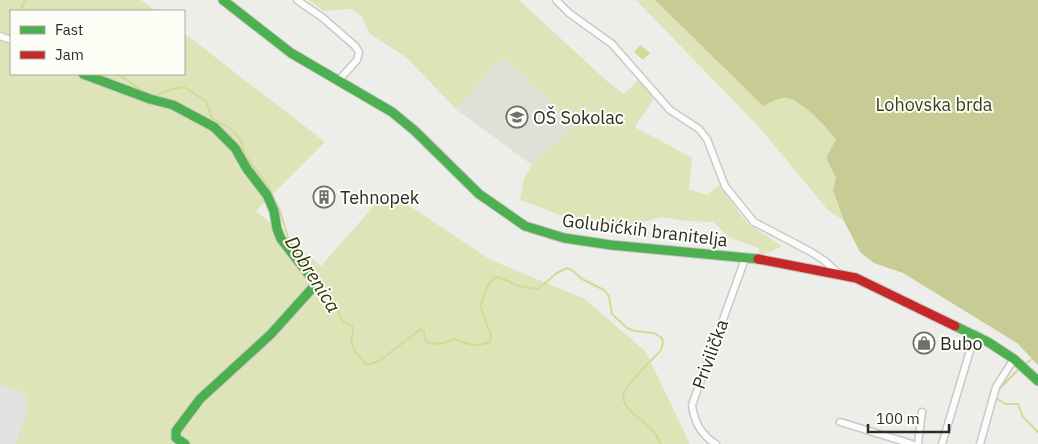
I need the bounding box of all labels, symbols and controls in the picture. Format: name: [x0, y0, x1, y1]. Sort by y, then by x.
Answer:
legend: [10, 10, 185, 75]
text: Fast: [55, 20, 83, 39]
text: Jam: [55, 45, 84, 64]
park label: Lohovska brda: [876, 93, 993, 116]
school or university icon: OŠ Sokolac: [505, 105, 529, 129]
place label: OŠ Sokolac: [533, 105, 624, 129]
building icon: Tehnopek: [312, 185, 336, 209]
place label: Tehnopek: [340, 186, 420, 209]
street label: Golubićkih branitelja: [561, 208, 729, 252]
water label: Dobrenica: [280, 231, 346, 317]
street label: Privilička: [687, 316, 733, 392]
shop icon: Bubo: [912, 331, 936, 355]
place label: Bubo: [940, 332, 983, 355]
scale bar: [868, 402, 949, 434]
text: 100 m: [876, 409, 920, 428]

